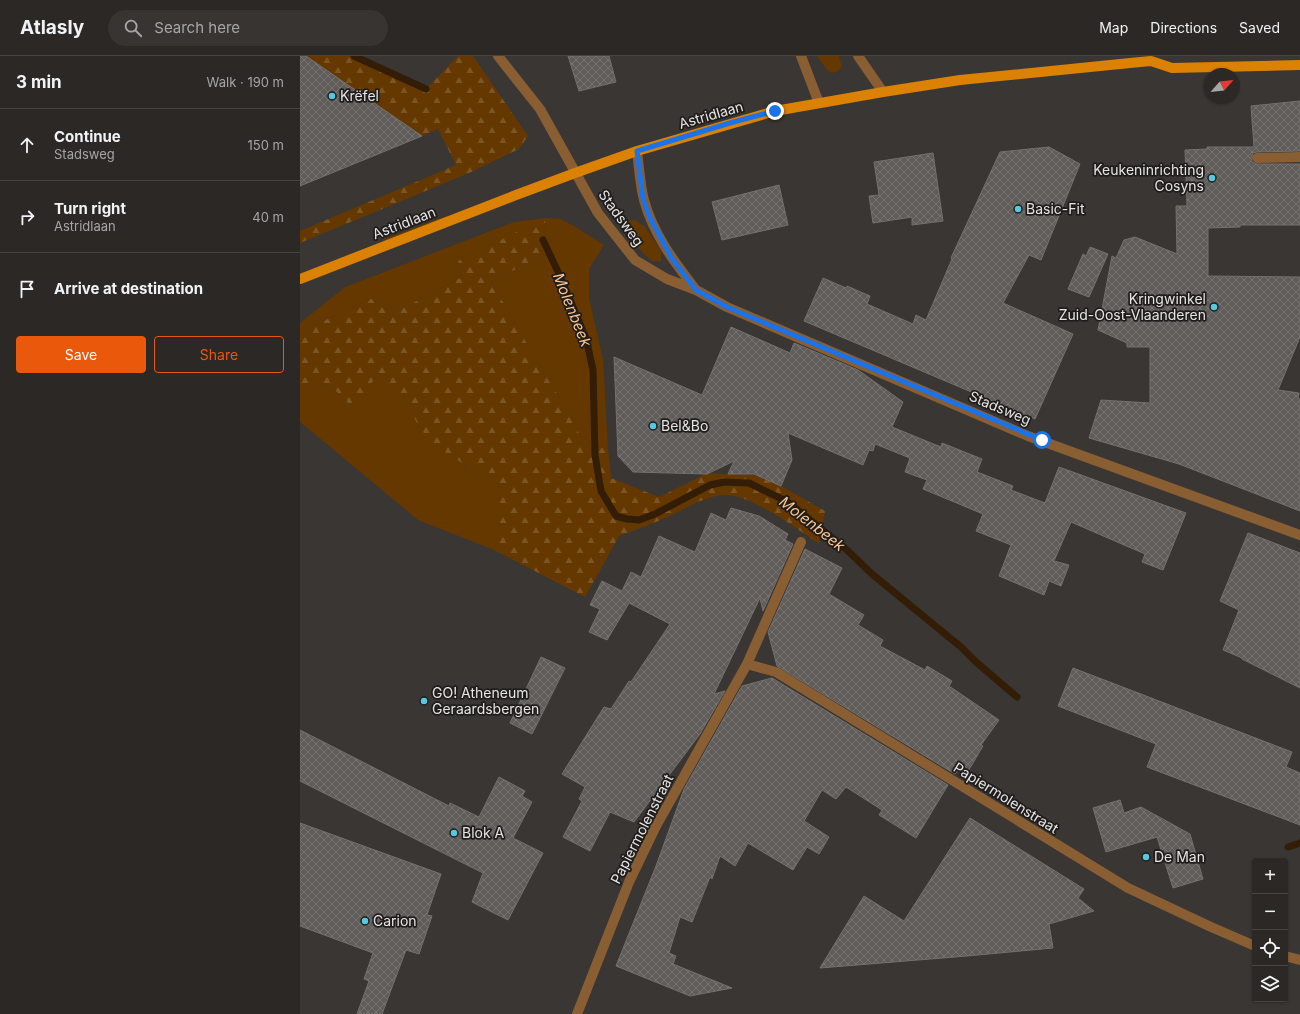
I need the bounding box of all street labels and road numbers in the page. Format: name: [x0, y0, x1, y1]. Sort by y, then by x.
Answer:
street label: Astridlaan: [677, 97, 745, 132]
street label: Stadsweg: [595, 186, 648, 249]
street label: Astridlaan: [370, 203, 438, 242]
street label: Stadsweg: [967, 387, 1034, 428]
street label: Papiermolenstraat: [951, 758, 1062, 837]
street label: Papiermolenstraat: [607, 771, 677, 886]

